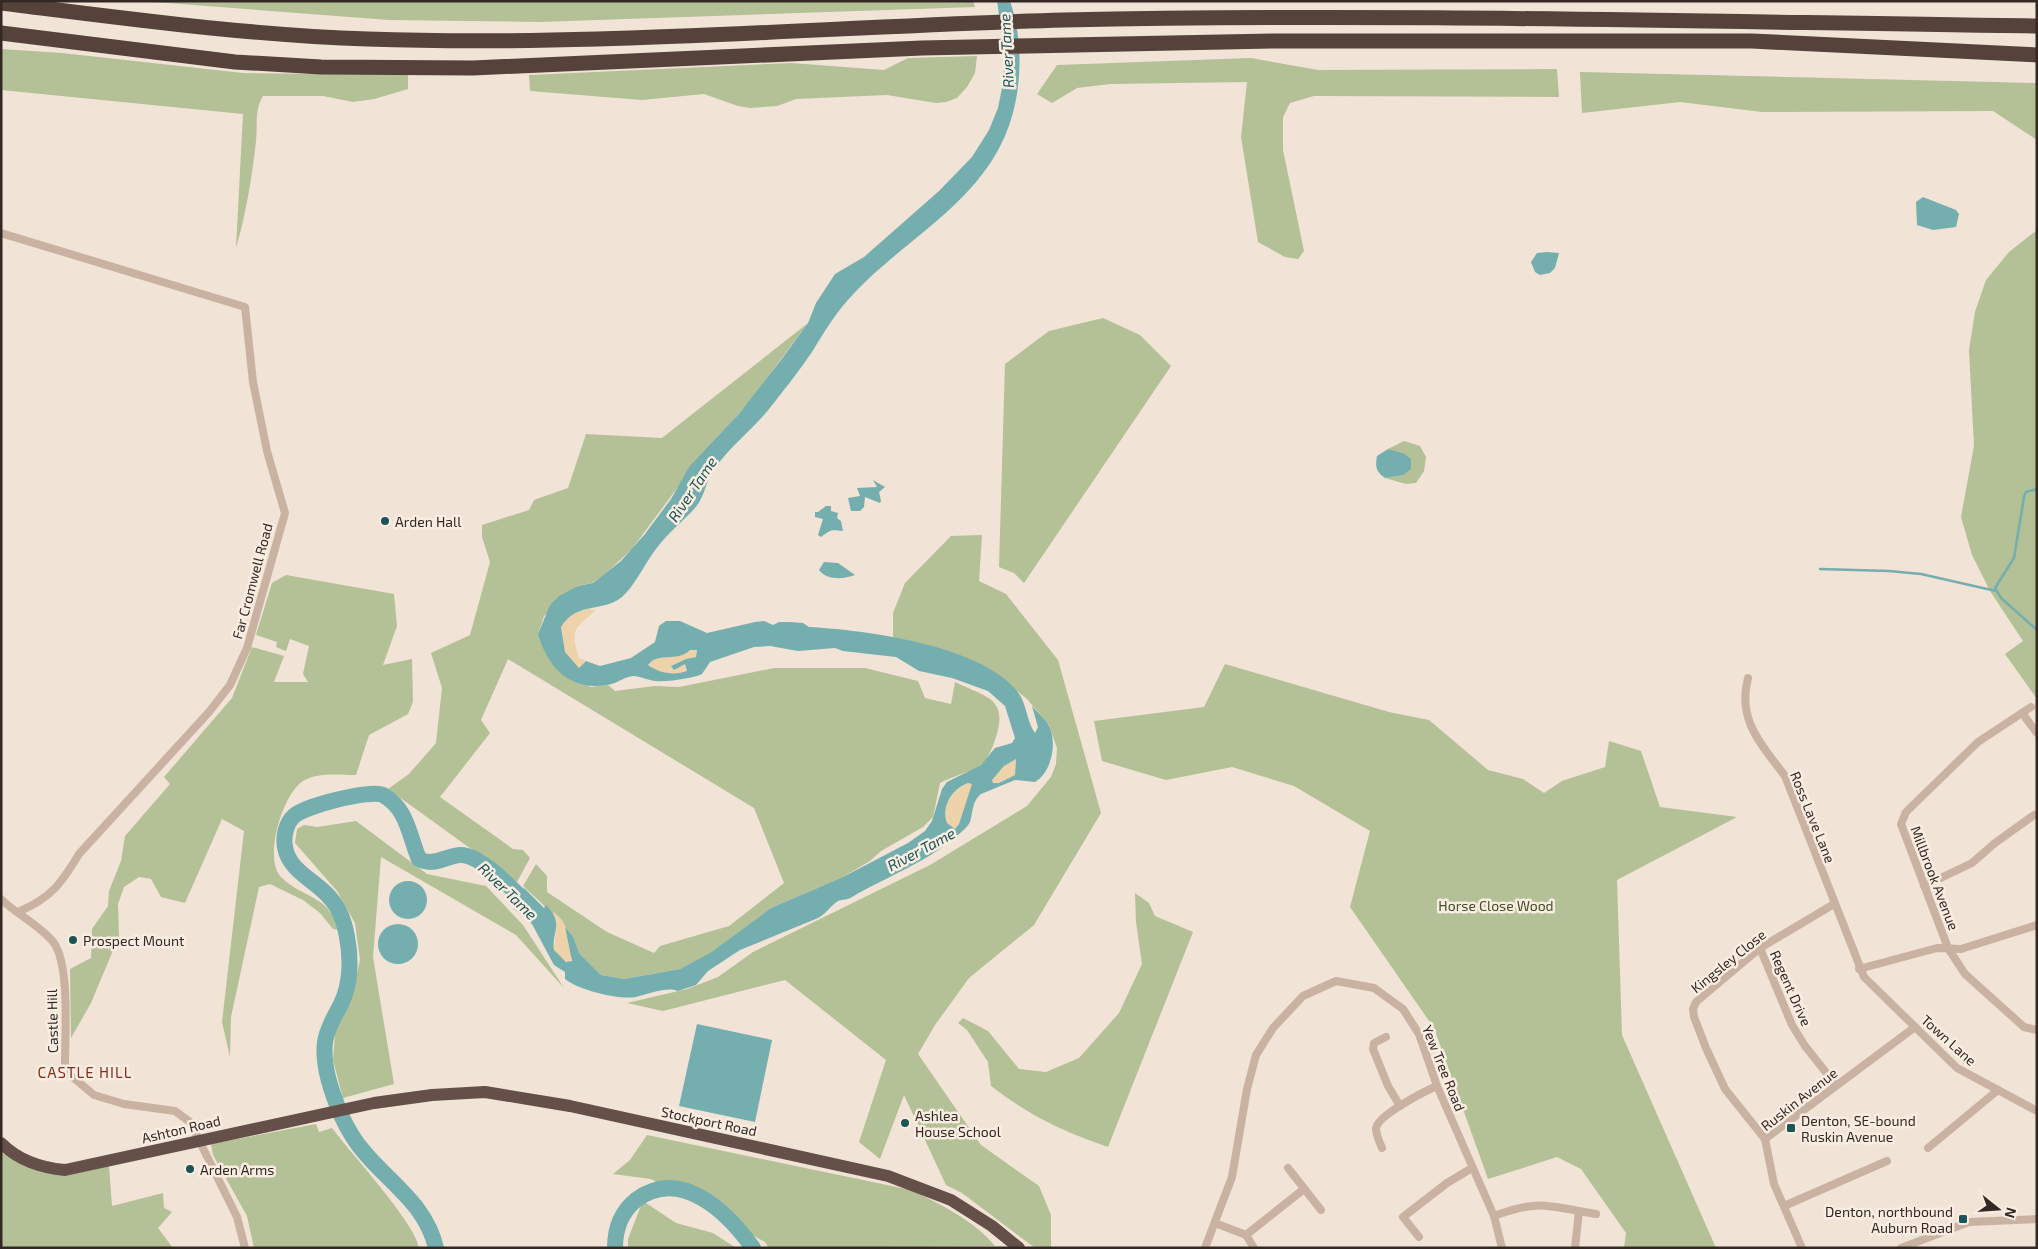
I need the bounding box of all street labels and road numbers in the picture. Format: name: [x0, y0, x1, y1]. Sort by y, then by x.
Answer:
street label: Far Cromwell Road: [228, 521, 276, 641]
street label: Ross Lave Lane: [1787, 769, 1839, 865]
street label: Millbrook Avenue: [1907, 824, 1963, 932]
street label: Kingsley Close: [1687, 926, 1769, 996]
street label: Regent Drive: [1767, 947, 1815, 1029]
street label: Castle Hill: [43, 988, 61, 1053]
street label: Town Lane: [1918, 1011, 1980, 1069]
street label: Yew Tree Road: [1419, 1022, 1469, 1114]
street label: Ruskin Avenue: [1757, 1064, 1841, 1134]
street label: Stockport Road: [660, 1103, 758, 1139]
street label: Ashton Road: [140, 1112, 222, 1146]

